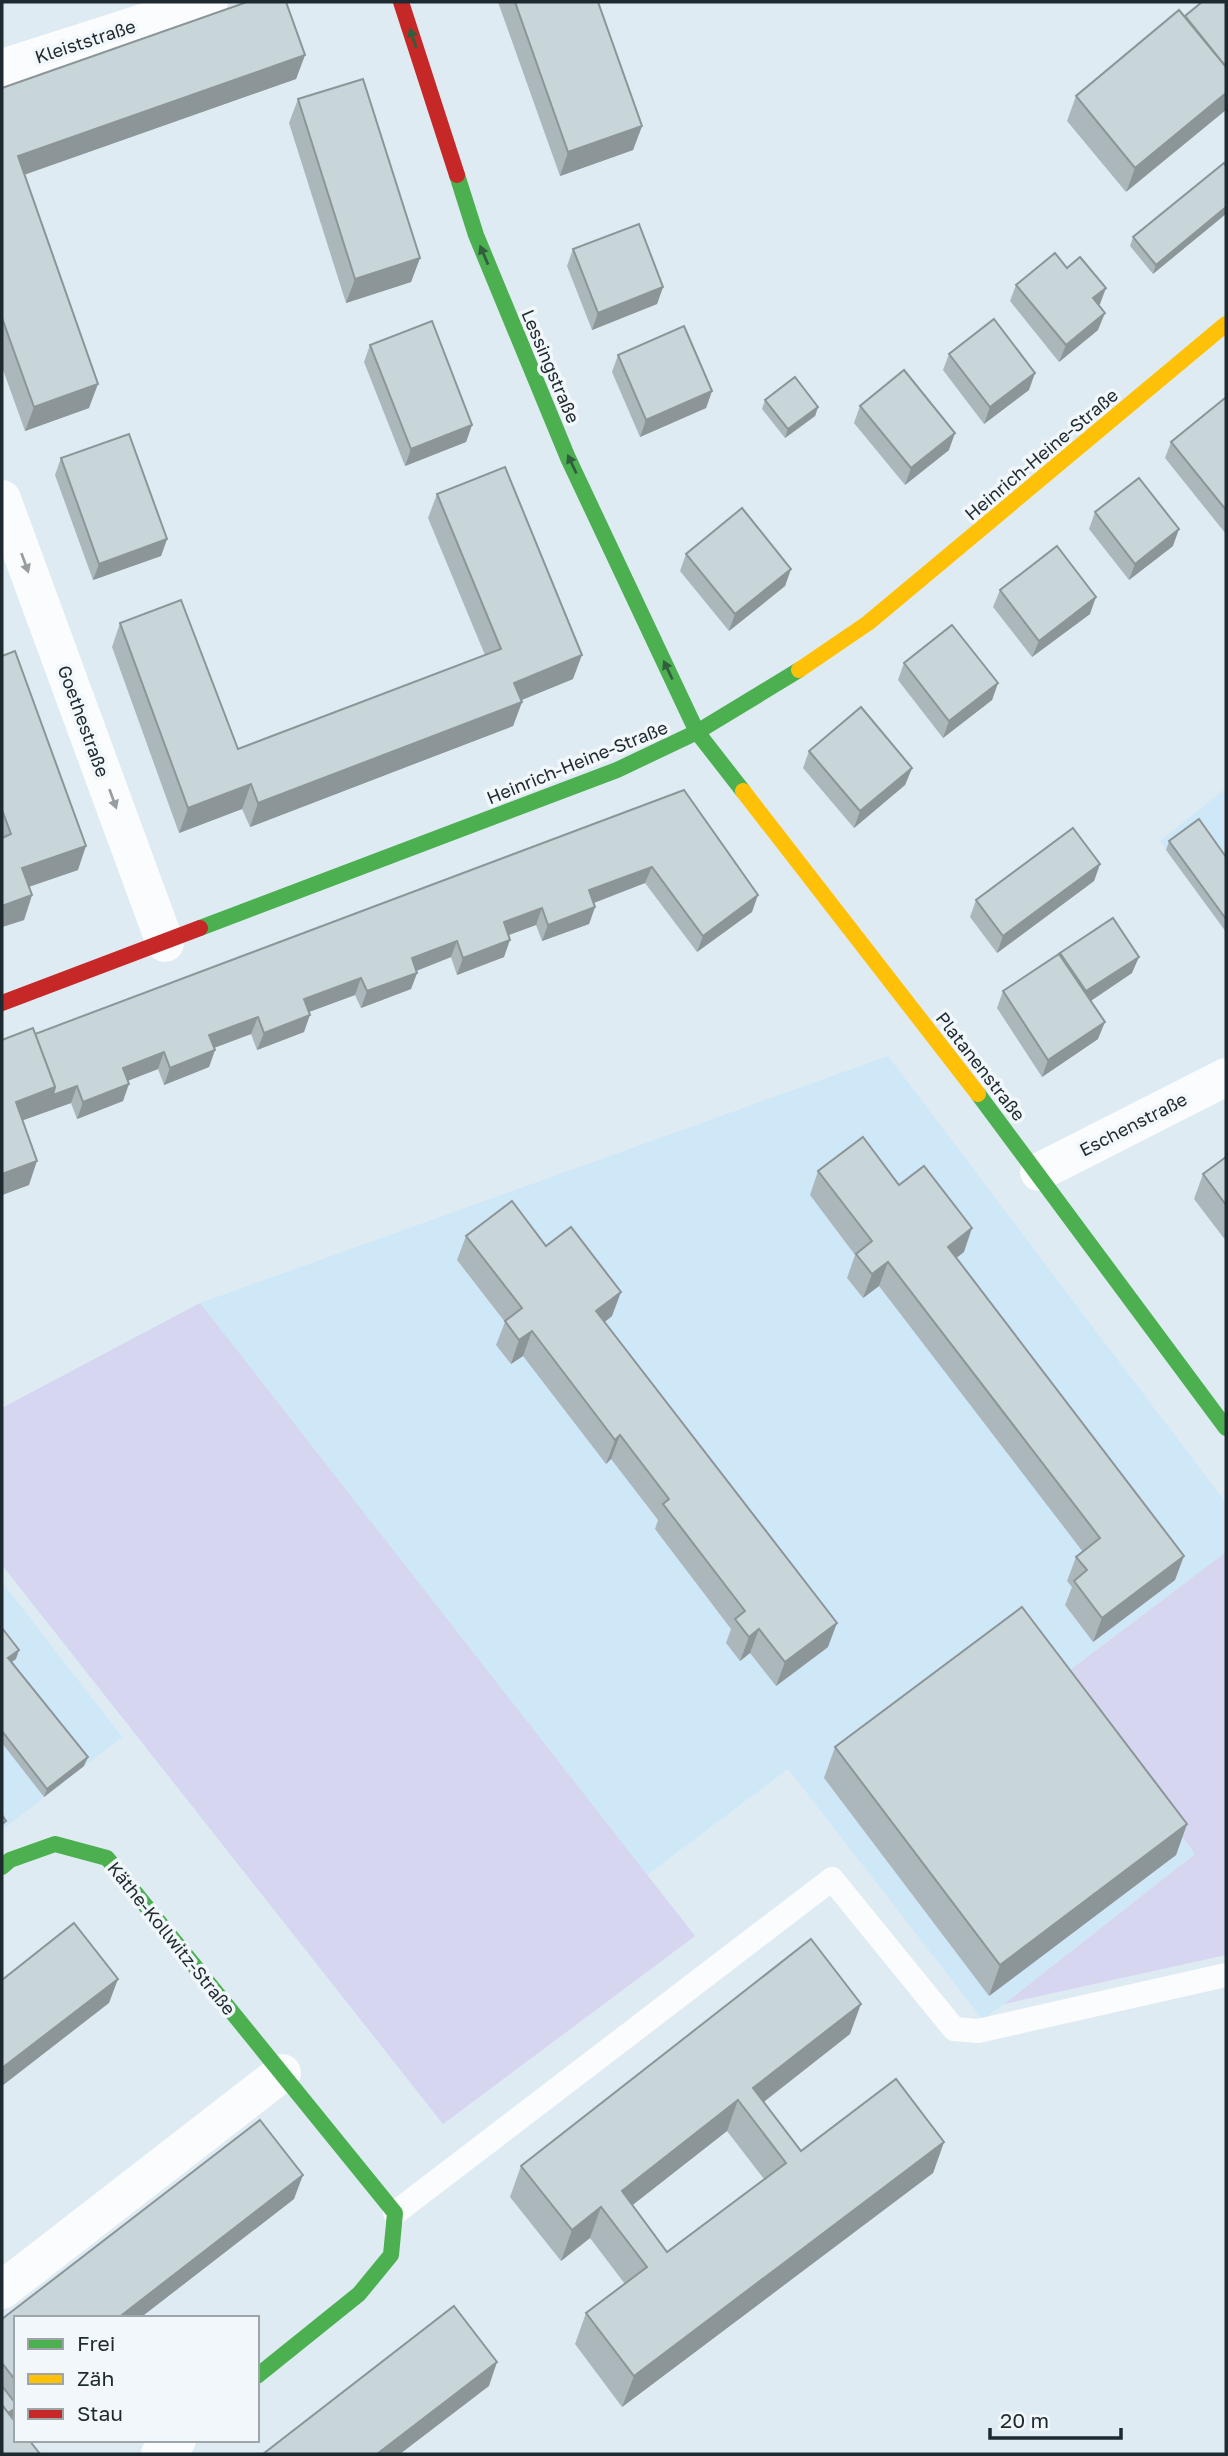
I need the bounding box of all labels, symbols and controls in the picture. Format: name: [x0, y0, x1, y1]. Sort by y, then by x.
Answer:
street label: Kleiststraße: [32, 14, 138, 68]
one-way arrow: [407, 28, 418, 49]
one-way arrow: [478, 244, 489, 265]
street label: Lessingstraße: [517, 306, 585, 426]
street label: Heinrich-Heine-Straße: [960, 384, 1122, 524]
one-way arrow: [566, 454, 577, 475]
one-way arrow: [20, 553, 31, 574]
one-way arrow: [662, 660, 673, 681]
street label: Goethestraße: [54, 662, 114, 780]
street label: Heinrich-Heine-Straße: [483, 716, 671, 808]
one-way arrow: [108, 789, 119, 810]
street label: Platanenstraße: [932, 1007, 1030, 1125]
street label: Eschenstraße: [1076, 1088, 1190, 1160]
street label: Käthe-Kollwitz-Straße: [103, 1857, 241, 2019]
legend: [14, 2316, 259, 2442]
text: Frei: [77, 2330, 115, 2356]
text: Zäh: [77, 2365, 114, 2391]
scale bar: [990, 2396, 1121, 2440]
text: Stau: [77, 2400, 123, 2426]
text: 20 m: [1000, 2407, 1049, 2433]

